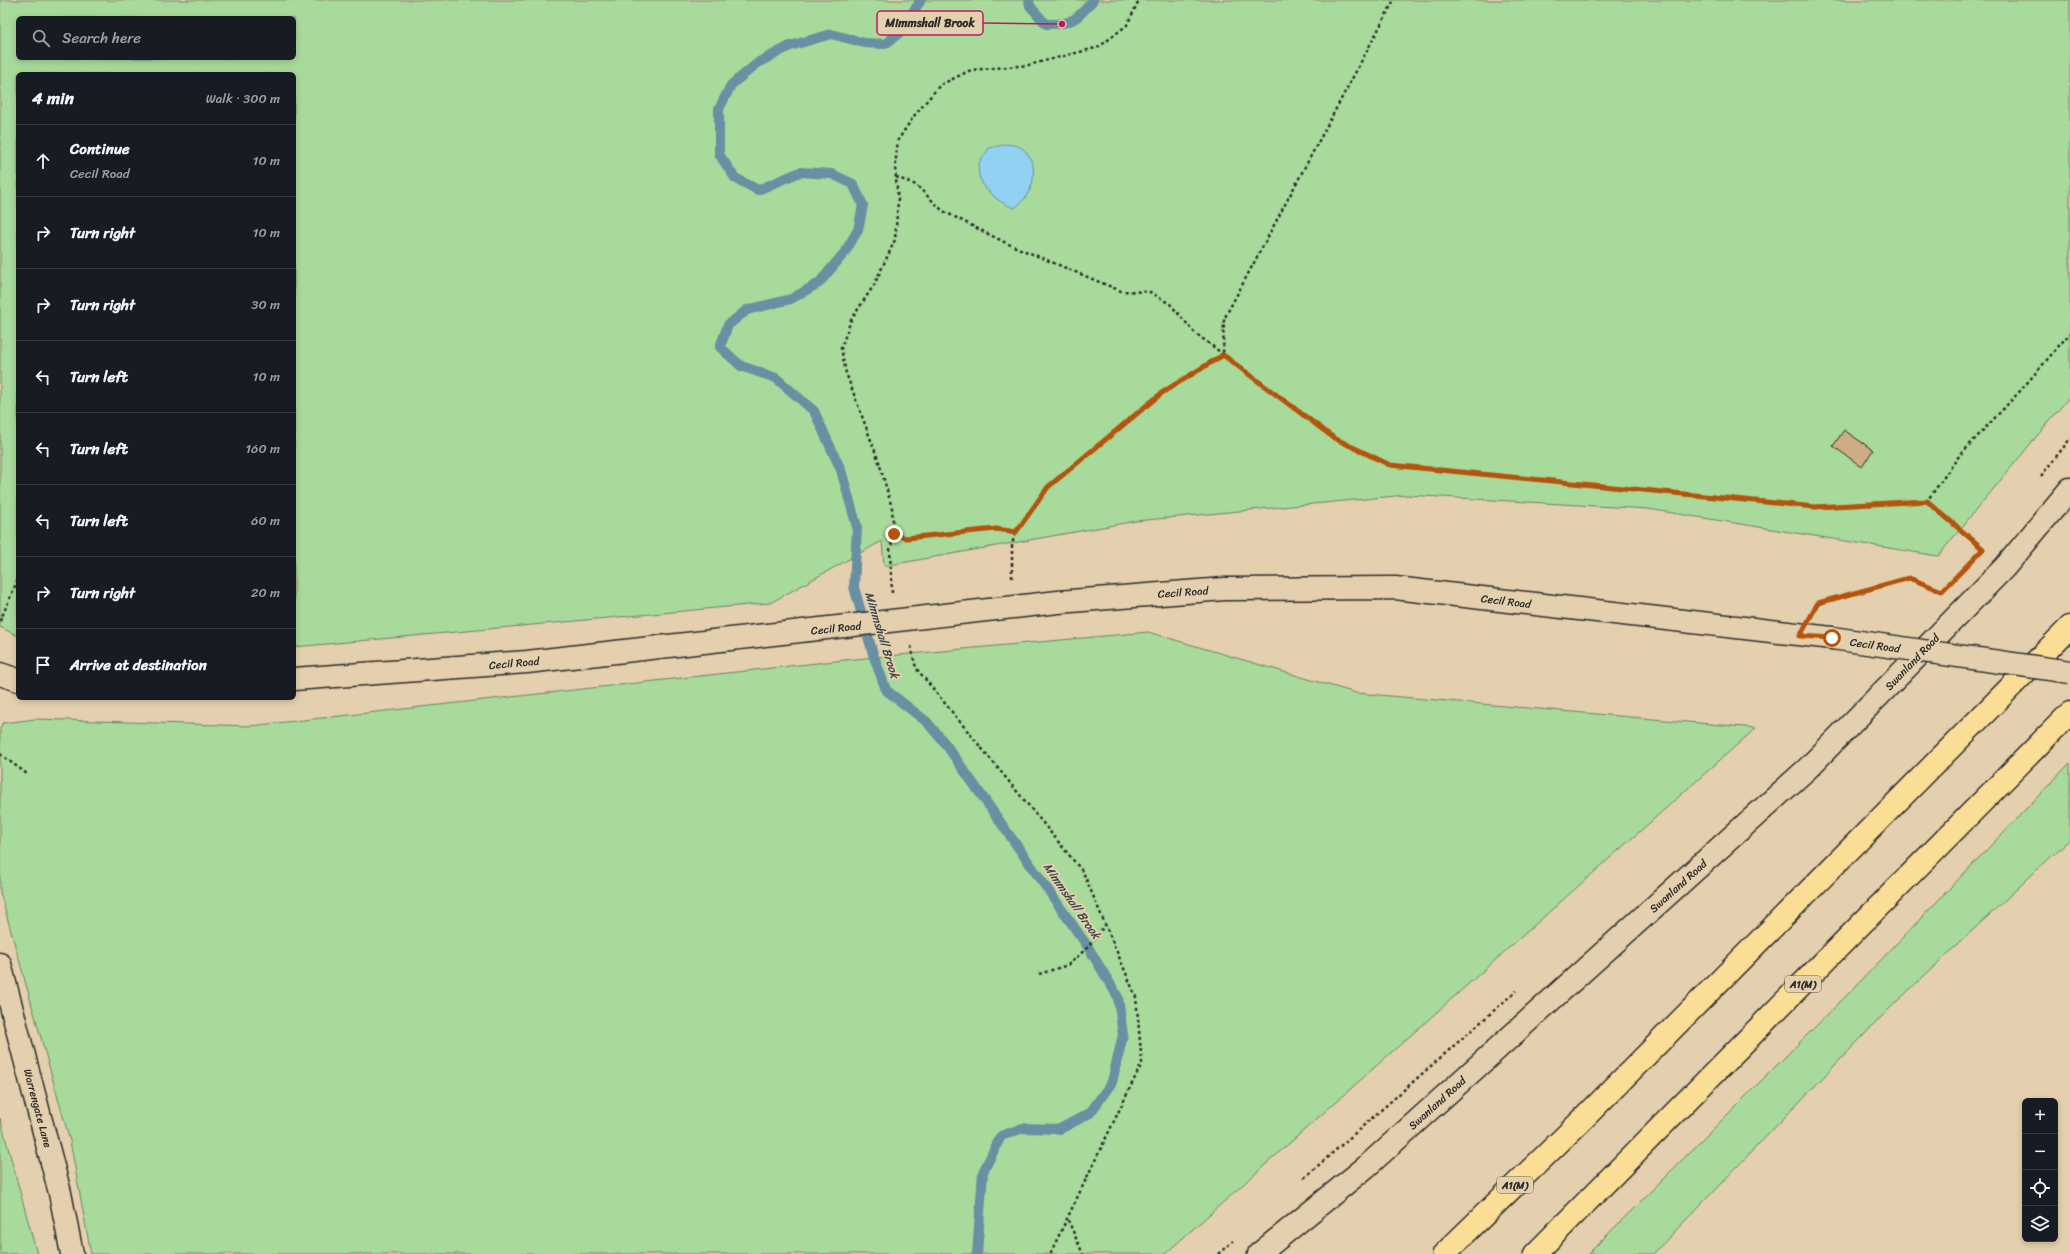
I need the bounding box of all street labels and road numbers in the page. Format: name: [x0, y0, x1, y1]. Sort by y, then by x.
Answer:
street label: Cecil Road: [1157, 581, 1210, 604]
street label: Cecil Road: [1480, 589, 1533, 614]
street label: Cecil Road: [810, 616, 863, 641]
street label: Swanland Road: [1880, 629, 1945, 695]
street label: Cecil Road: [1849, 633, 1902, 659]
street label: Cecil Road: [488, 652, 541, 675]
street label: Swanland Road: [1645, 854, 1713, 918]
road number: A1(M): [1785, 976, 1821, 992]
street label: Warrengate Lane: [18, 1067, 57, 1150]
street label: Swanland Road: [1404, 1071, 1472, 1135]
road number: A1(M): [1497, 1177, 1533, 1193]

